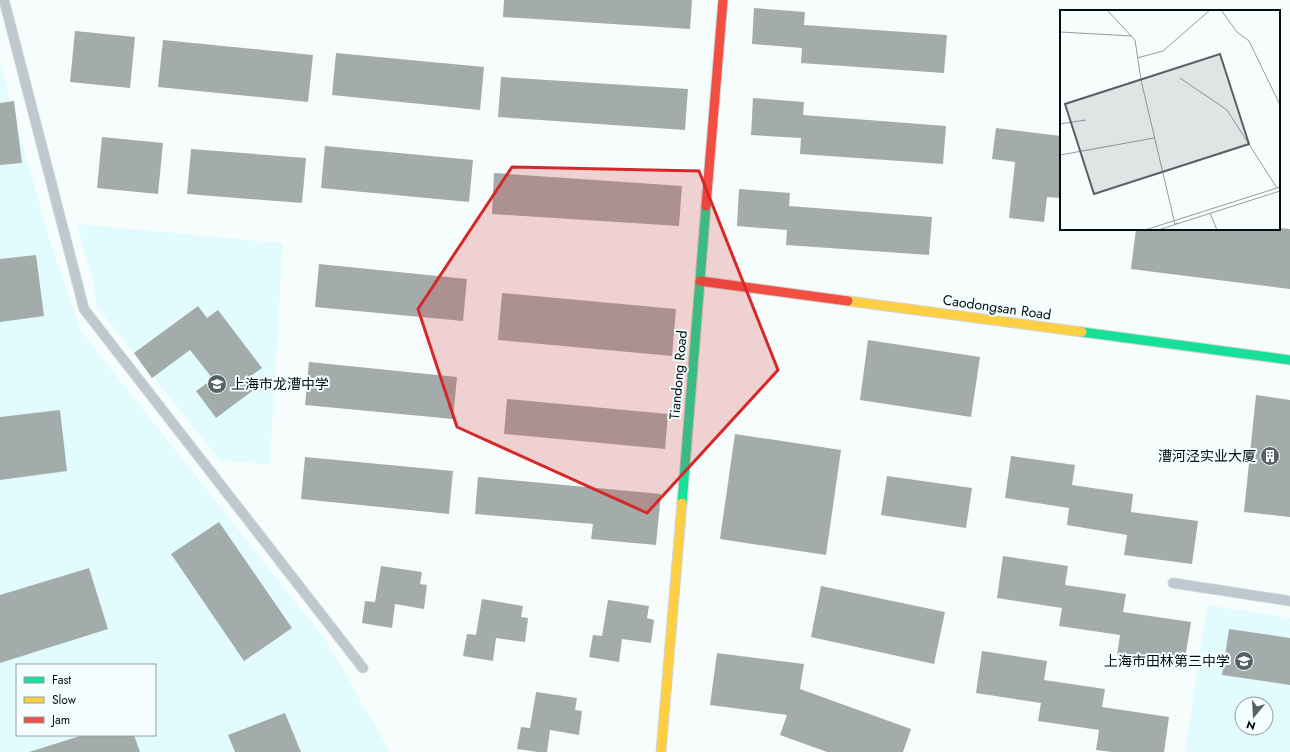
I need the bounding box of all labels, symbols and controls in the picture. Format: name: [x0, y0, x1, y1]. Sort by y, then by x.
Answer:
inset map: [1060, 10, 1280, 230]
street label: Caodongsan Road: [942, 290, 1052, 324]
street label: Tiandong Road: [664, 330, 692, 420]
school or university icon: 上海市龙漕中学: [206, 373, 228, 395]
place label: 上海市龙漕中学: [231, 374, 329, 394]
building icon: 漕河泾实业大厦: [1259, 445, 1281, 467]
place label: 漕河泾实业大厦: [1158, 446, 1256, 466]
school or university icon: 上海市田林第三中学: [1233, 650, 1255, 672]
place label: 上海市田林第三中学: [1104, 651, 1230, 671]
legend: [16, 664, 156, 736]
text: Fast: [52, 671, 71, 689]
text: Slow: [52, 691, 77, 709]
north arrow: [1234, 696, 1274, 736]
text: Jam: [50, 711, 70, 729]
text: N: [1244, 717, 1258, 734]

